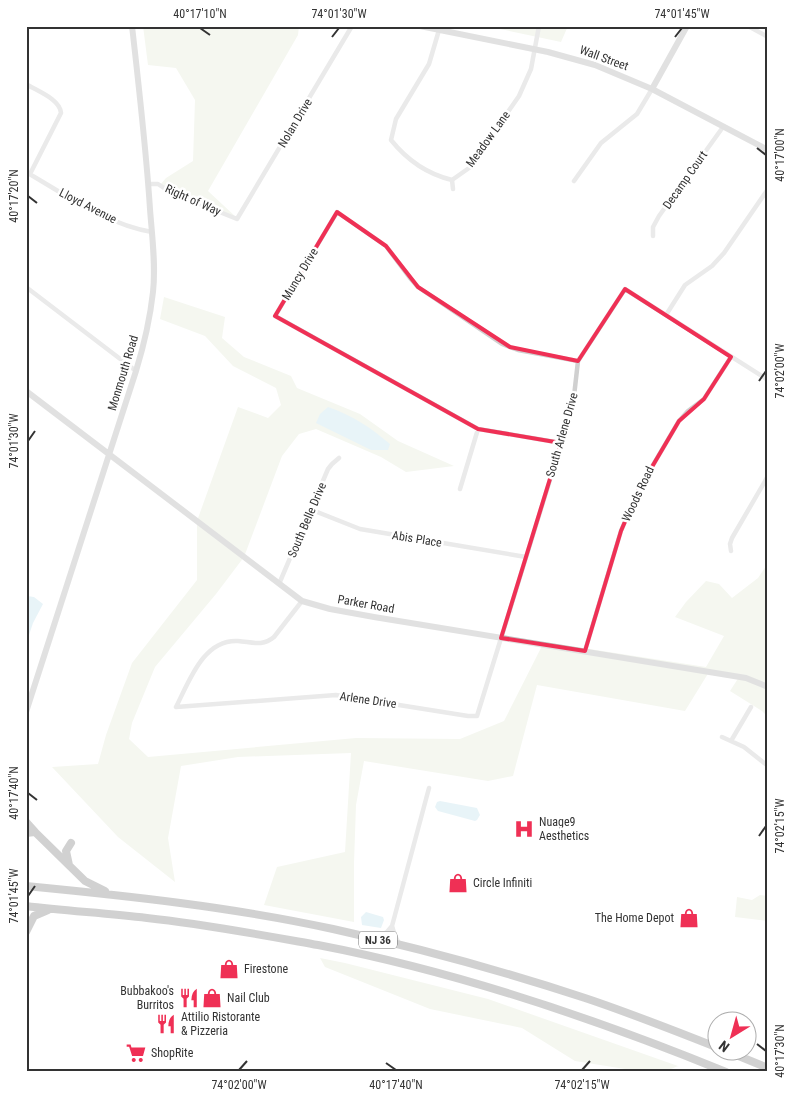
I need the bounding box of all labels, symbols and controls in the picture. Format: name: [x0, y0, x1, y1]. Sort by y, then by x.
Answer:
text: 40°17'10"N: [173, 7, 227, 21]
text: 74°01'30"W: [311, 7, 367, 21]
text: 74°01'45"W: [654, 7, 710, 21]
street label: Wall Street: [578, 43, 631, 73]
street label: Nolan Drive: [275, 96, 315, 150]
street label: Meadow Lane: [463, 108, 513, 170]
text: 40°17'00"N: [773, 128, 787, 182]
street label: Decamp Court: [660, 148, 710, 212]
text: 40°17'20"N: [7, 169, 21, 223]
street label: Right of Way: [163, 182, 223, 218]
street label: Lloyd Avenue: [57, 186, 119, 227]
street label: Muncy Drive: [279, 245, 321, 302]
street label: Monmouth Road: [105, 334, 141, 412]
text: 74°02'00"W: [773, 343, 787, 399]
street label: South Arlene Drive: [543, 391, 581, 479]
text: 74°01'30"W: [7, 413, 21, 469]
street label: Woods Road: [619, 464, 657, 524]
street label: South Belle Drive: [285, 480, 329, 560]
street label: Abis Place: [391, 528, 443, 550]
street label: Parker Road: [337, 592, 396, 616]
street label: Arlene Drive: [339, 689, 398, 711]
text: 40°17'40"N: [7, 766, 21, 820]
text: 74°02'15"W: [773, 798, 787, 854]
place label: Nuage9 Aesthetics: [539, 815, 589, 843]
hospital icon: Nuage9 Aesthetics: [513, 818, 535, 840]
text: 74°01'45"W: [7, 868, 21, 924]
shop icon: Circle Infiniti: [447, 872, 469, 894]
place label: Circle Infiniti: [473, 876, 532, 890]
shop icon: The Home Depot: [678, 907, 700, 929]
place label: The Home Depot: [595, 911, 674, 925]
road number: NJ 36: [359, 932, 397, 948]
shop icon: Firestone: [218, 958, 240, 980]
place label: Firestone: [244, 962, 288, 976]
place label: Bubbakoo's Burritos: [120, 984, 174, 1012]
restaurant icon: Bubbakoo's Burritos: [178, 987, 200, 1009]
shop icon: Nail Club: [201, 987, 223, 1009]
place label: Nail Club: [227, 991, 270, 1005]
place label: Attilio Ristorante & Pizzeria: [181, 1010, 261, 1038]
north arrow: [706, 1010, 756, 1060]
restaurant icon: Attilio Ristorante & Pizzeria: [155, 1013, 177, 1035]
text: 40°17'30"N: [773, 1024, 787, 1078]
text: N: [716, 1037, 732, 1055]
supermarket icon: ShopRite: [125, 1042, 147, 1064]
place label: ShopRite: [151, 1046, 194, 1060]
text: 74°02'00"W: [211, 1078, 267, 1092]
text: 40°17'40"N: [369, 1078, 423, 1092]
text: 74°02'15"W: [554, 1078, 610, 1092]

